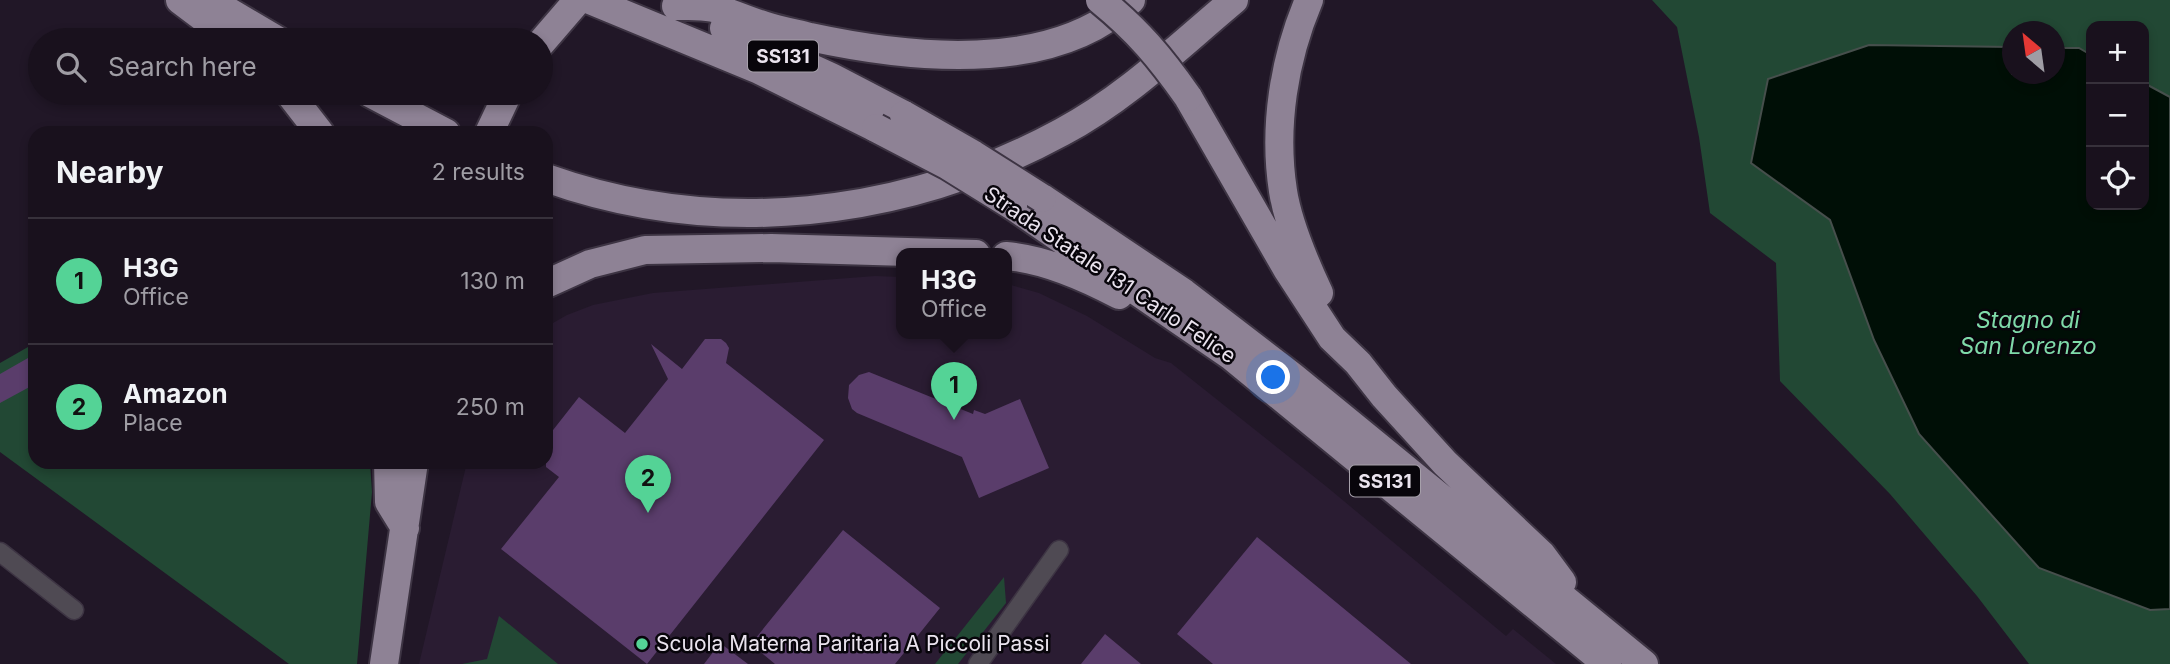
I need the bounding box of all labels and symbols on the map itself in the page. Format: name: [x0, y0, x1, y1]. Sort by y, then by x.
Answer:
north arrow: [2002, 21, 2065, 84]
road number: SS131: [748, 40, 818, 72]
street label: Strada Statale 131 Carlo Felice: [980, 181, 1241, 368]
water label: Stagno di San Lorenzo: [1959, 306, 2097, 360]
your location: [1256, 360, 1290, 394]
pin: 1: [931, 362, 977, 420]
pin: 2: [625, 455, 671, 513]
road number: SS131: [1350, 466, 1420, 496]
place label: Scuola Materna Paritaria A Piccoli Passi: [656, 631, 1050, 656]
marker: Scuola Materna Paritaria A Piccoli Passi: [634, 636, 650, 652]

